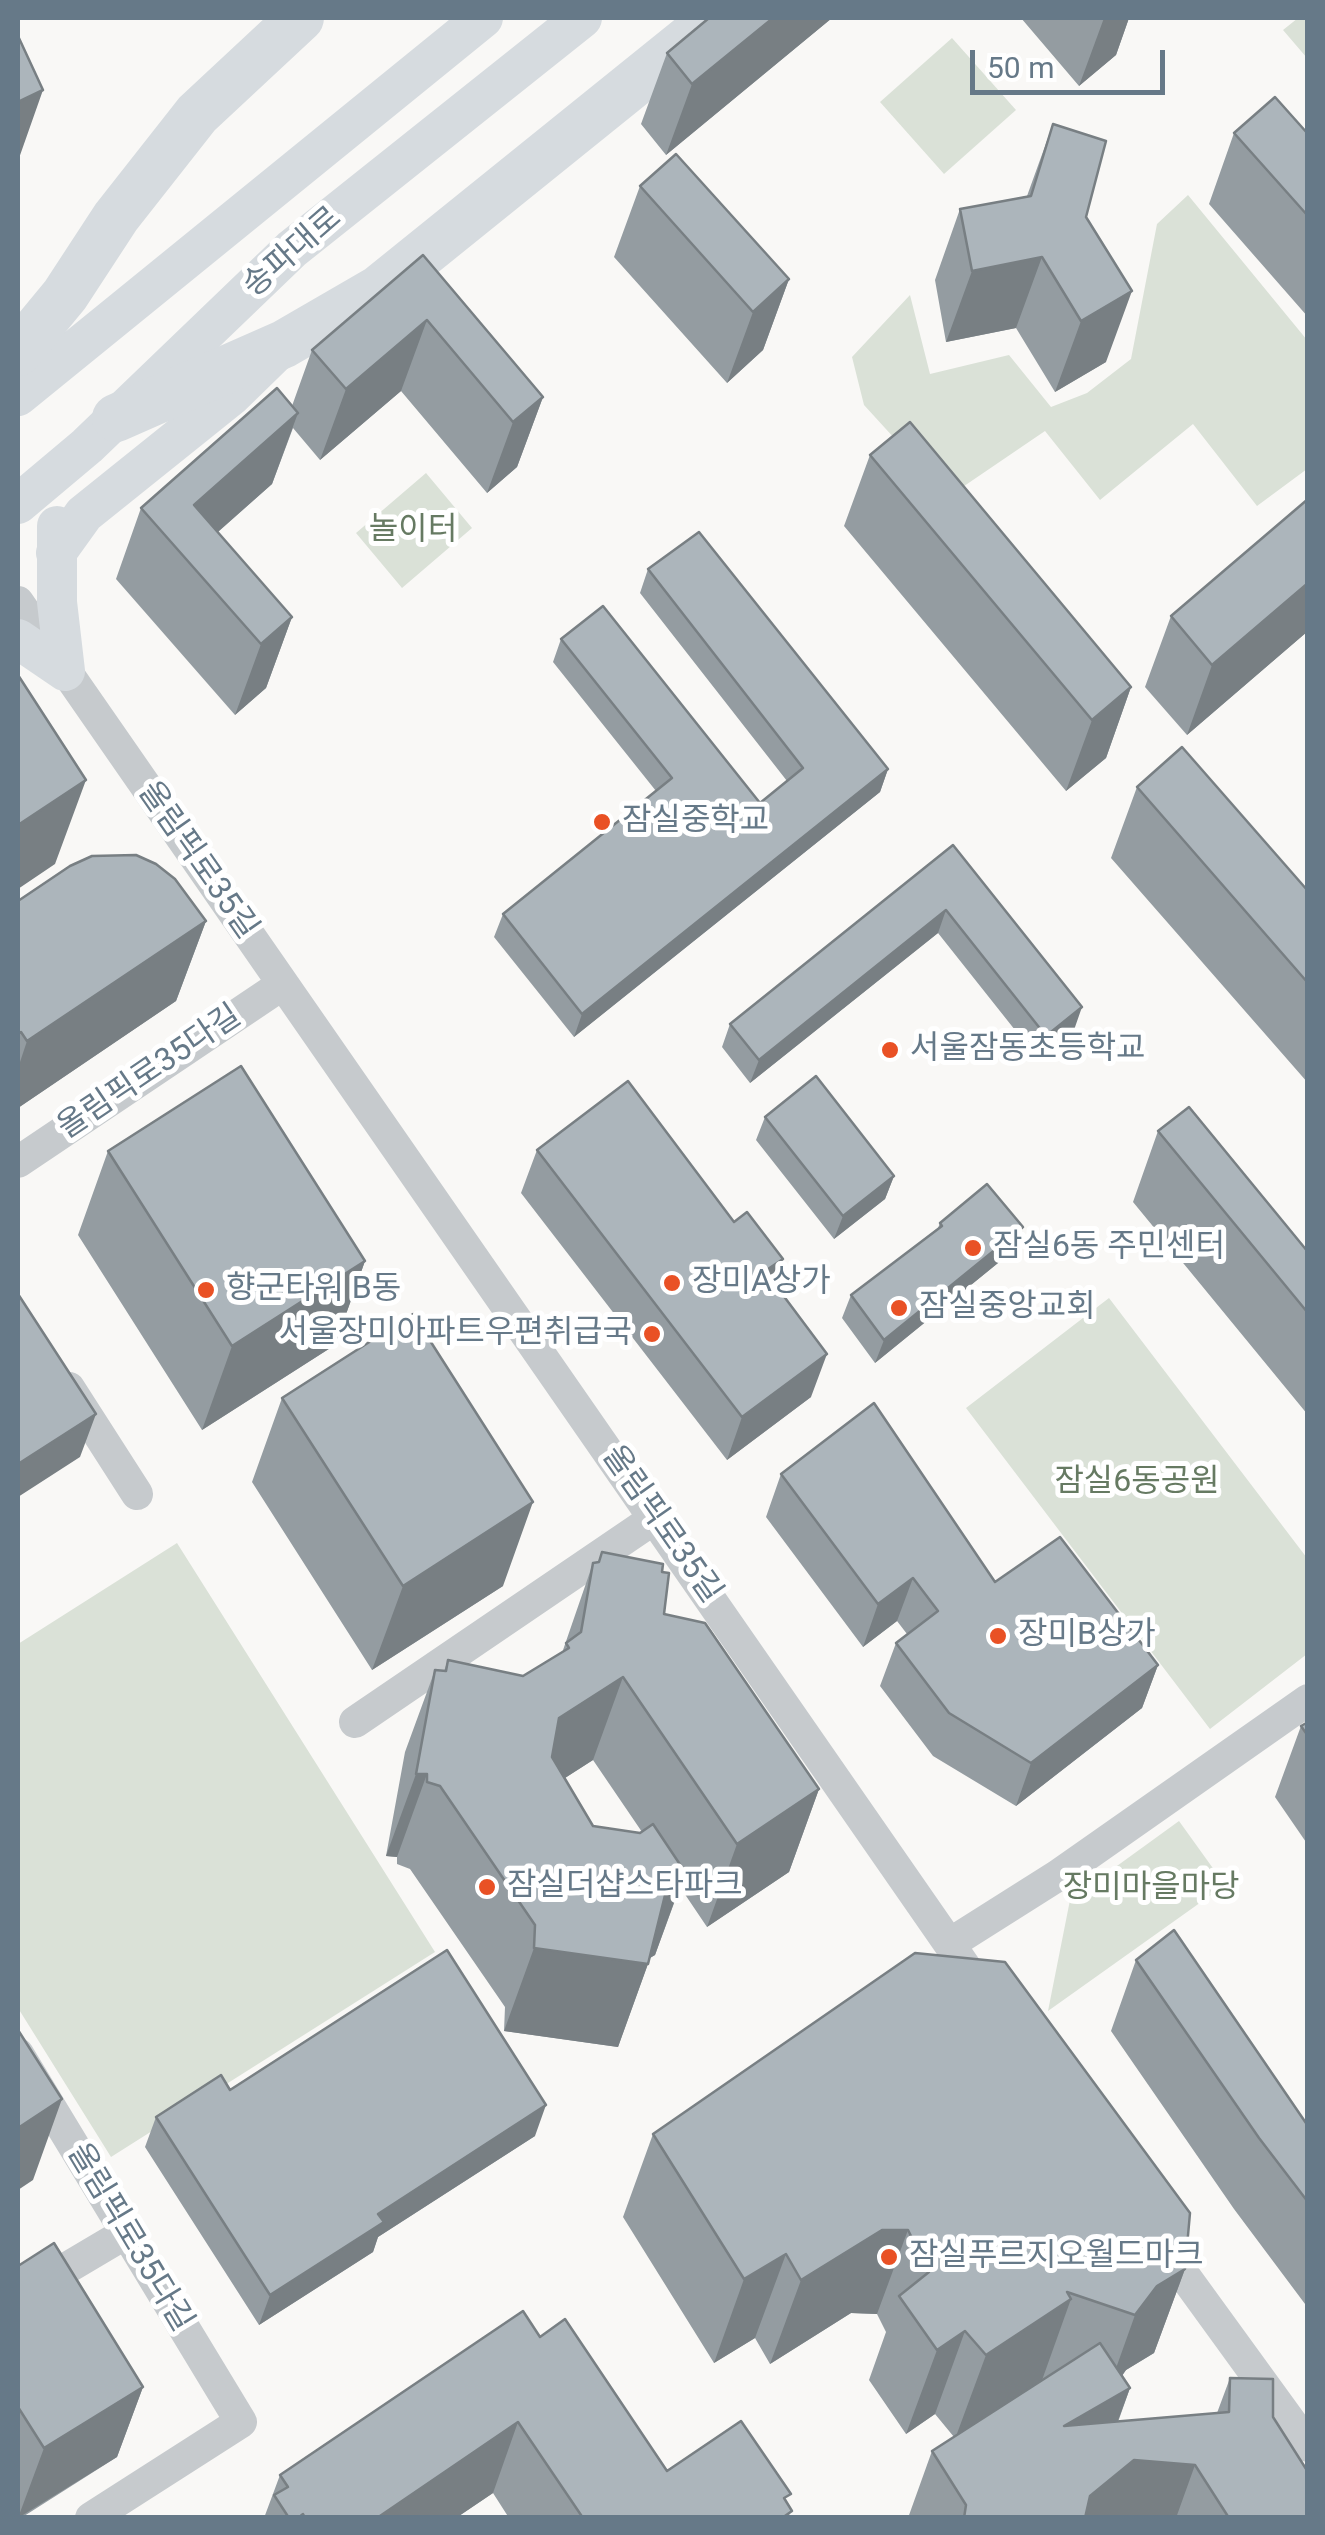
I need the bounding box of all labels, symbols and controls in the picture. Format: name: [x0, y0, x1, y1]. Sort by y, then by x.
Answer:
scale bar: [975, 30, 1170, 92]
text: 50 m: [987, 50, 1054, 85]
street label: 송파대로: [236, 200, 350, 306]
park label: 놀이터: [369, 512, 457, 550]
street label: 올림픽로35길: [129, 775, 265, 947]
place label: 잠실중학교: [622, 803, 769, 841]
marker: 잠실중학교: [591, 811, 613, 833]
street label: 올림픽로35다길: [51, 998, 249, 1148]
place label: 서울잠동초등학교: [910, 1031, 1146, 1069]
marker: 서울잠동초등학교: [879, 1039, 901, 1061]
place label: 잠실6동 주민센터: [993, 1229, 1225, 1267]
marker: 잠실6동 주민센터: [962, 1237, 984, 1259]
place label: 장미A상가: [692, 1264, 831, 1302]
place label: 향군타워 B동: [226, 1271, 401, 1309]
marker: 장미A상가: [661, 1272, 683, 1294]
marker: 향군타워 B동: [195, 1279, 217, 1301]
place label: 잠실중앙교회: [919, 1289, 1096, 1327]
marker: 잠실중앙교회: [888, 1297, 910, 1319]
place label: 서울장미아파트우편취급국: [279, 1315, 632, 1353]
marker: 서울장미아파트우편취급국: [641, 1323, 663, 1345]
street label: 올림픽로35길: [593, 1439, 729, 1611]
park label: 잠실6동공원: [1054, 1464, 1220, 1502]
place label: 장미B상가: [1018, 1617, 1156, 1655]
marker: 장미B상가: [987, 1625, 1009, 1647]
place label: 잠실더샵스타파크: [507, 1868, 743, 1906]
park label: 장미마을마당: [1063, 1870, 1239, 1908]
marker: 잠실더샵스타파크: [476, 1876, 498, 1898]
street label: 올림픽로35다길: [58, 2137, 200, 2339]
place label: 잠실푸르지오월드마크: [909, 2238, 1203, 2276]
marker: 잠실푸르지오월드마크: [878, 2246, 900, 2268]

